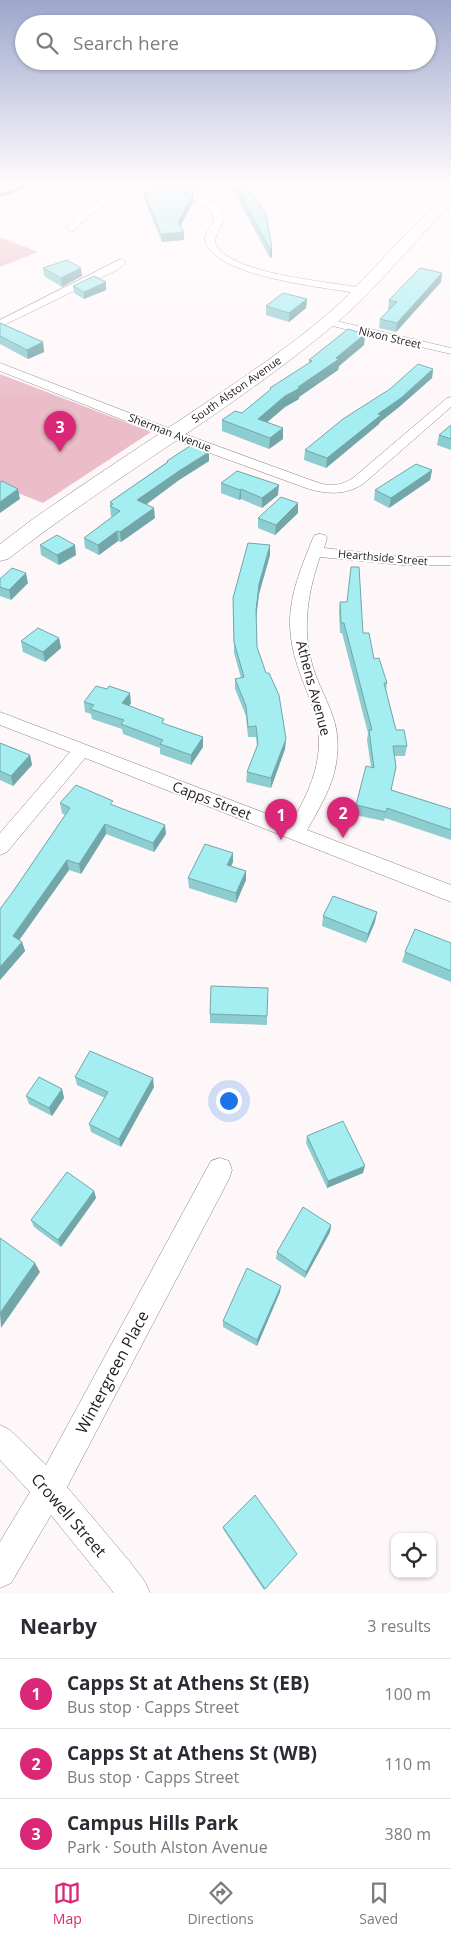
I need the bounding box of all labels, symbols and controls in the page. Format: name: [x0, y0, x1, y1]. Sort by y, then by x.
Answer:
search box: [15, 15, 436, 70]
icon: search: [33, 29, 61, 57]
text: Search here: [73, 30, 179, 56]
street label: Nixon Street: [357, 323, 423, 351]
street label: South Alston Avenue: [188, 352, 284, 426]
street label: Sherman Avenue: [126, 409, 214, 455]
pin: 3: [44, 411, 76, 452]
street label: Hearthside Street: [337, 546, 429, 568]
street label: Athens Avenue: [292, 638, 336, 738]
street label: Capps Street: [170, 776, 254, 824]
pin: 2: [327, 797, 359, 838]
pin: 1: [265, 799, 297, 840]
your location: [216, 1088, 242, 1114]
street label: Wintergreen Place: [70, 1307, 154, 1437]
street label: Crowell Street: [26, 1468, 112, 1562]
map controls: [391, 1533, 436, 1578]
button: locate: [391, 1533, 436, 1578]
text: Nearby: [20, 1612, 97, 1640]
text: 3 results: [367, 1615, 431, 1637]
text: Capps St at Athens St (EB): [67, 1670, 309, 1696]
text: 1: [31, 1683, 41, 1705]
text: 100 m: [385, 1683, 431, 1705]
text: Bus stop · Capps Street: [67, 1696, 239, 1718]
text: Capps St at Athens St (WB): [67, 1740, 317, 1766]
text: 2: [31, 1753, 41, 1775]
text: 110 m: [385, 1753, 431, 1775]
text: Bus stop · Capps Street: [67, 1766, 239, 1788]
text: Campus Hills Park: [67, 1810, 238, 1836]
text: 3: [31, 1823, 41, 1845]
text: 380 m: [385, 1823, 431, 1845]
text: Park · South Alston Avenue: [67, 1836, 268, 1858]
tab: Map: [53, 1879, 82, 1928]
tab: Directions: [187, 1879, 254, 1928]
tab: Saved: [359, 1879, 398, 1928]

